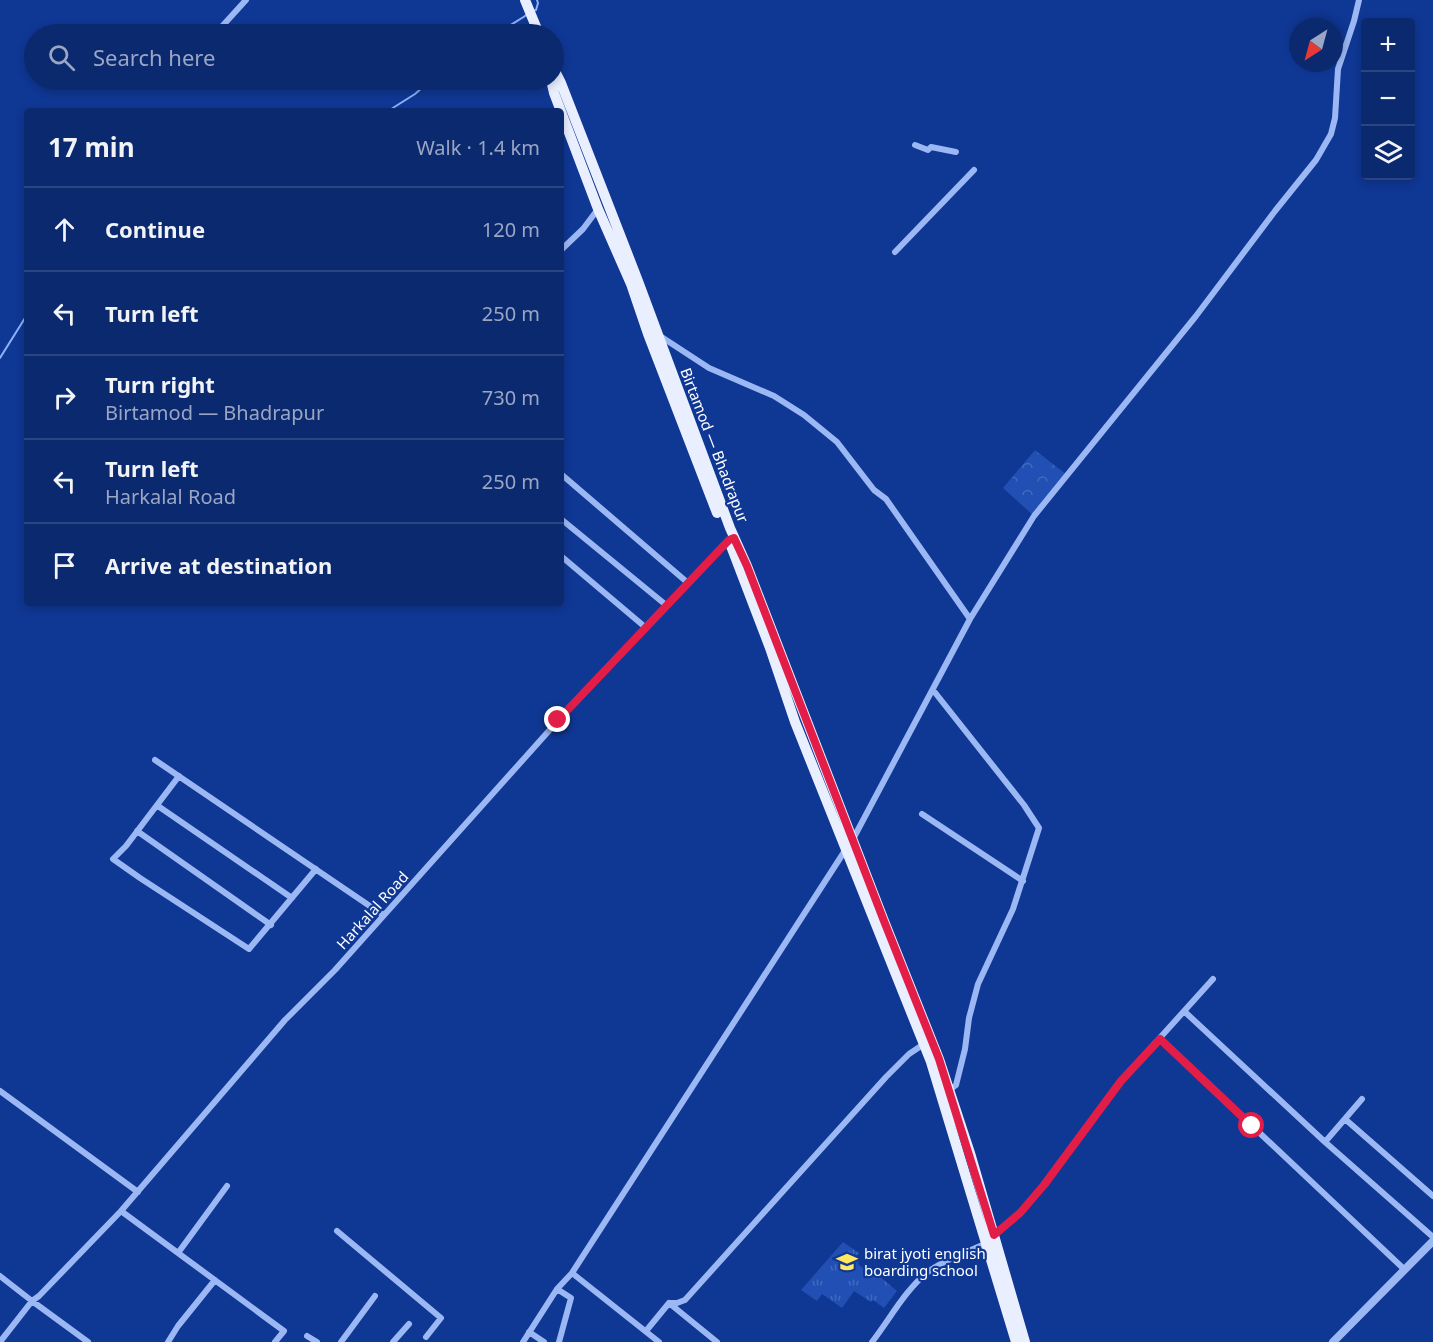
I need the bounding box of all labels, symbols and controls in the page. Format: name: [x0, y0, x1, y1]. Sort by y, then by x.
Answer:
north arrow: [1289, 18, 1343, 72]
map controls: [1361, 18, 1415, 180]
button: +: [1361, 18, 1415, 72]
search box: [24, 24, 564, 90]
icon: search: [45, 41, 78, 74]
text: Search here: [93, 42, 215, 72]
button: −: [1361, 72, 1415, 126]
button: layers: [1361, 126, 1415, 180]
text: 17 min: [48, 129, 135, 165]
text: Walk · 1.4 km: [416, 134, 540, 161]
icon: ahead: [48, 213, 81, 246]
text: Continue: [105, 214, 205, 244]
text: 120 m: [482, 216, 540, 243]
icon: left: [48, 297, 81, 330]
text: Turn left: [105, 298, 199, 328]
text: 250 m: [482, 300, 540, 327]
street label: Birtamod — Bhadrapur: [676, 365, 754, 525]
text: Turn right: [105, 369, 215, 399]
icon: right: [48, 381, 81, 414]
text: 730 m: [482, 384, 540, 411]
text: Birtamod — Bhadrapur: [105, 399, 324, 426]
text: Turn left: [105, 453, 199, 483]
icon: left: [48, 465, 81, 498]
text: 250 m: [482, 468, 540, 495]
text: Harkalal Road: [105, 483, 236, 510]
icon: arrive: [48, 549, 81, 582]
text: Arrive at destination: [105, 550, 332, 580]
route end: [544, 706, 570, 732]
street label: Harkalal Road: [332, 867, 412, 953]
route start: [1238, 1112, 1264, 1138]
place label: birat jyoti english boarding school: [864, 1243, 986, 1280]
school or university icon: birat jyoti english boarding school: [835, 1250, 859, 1274]

